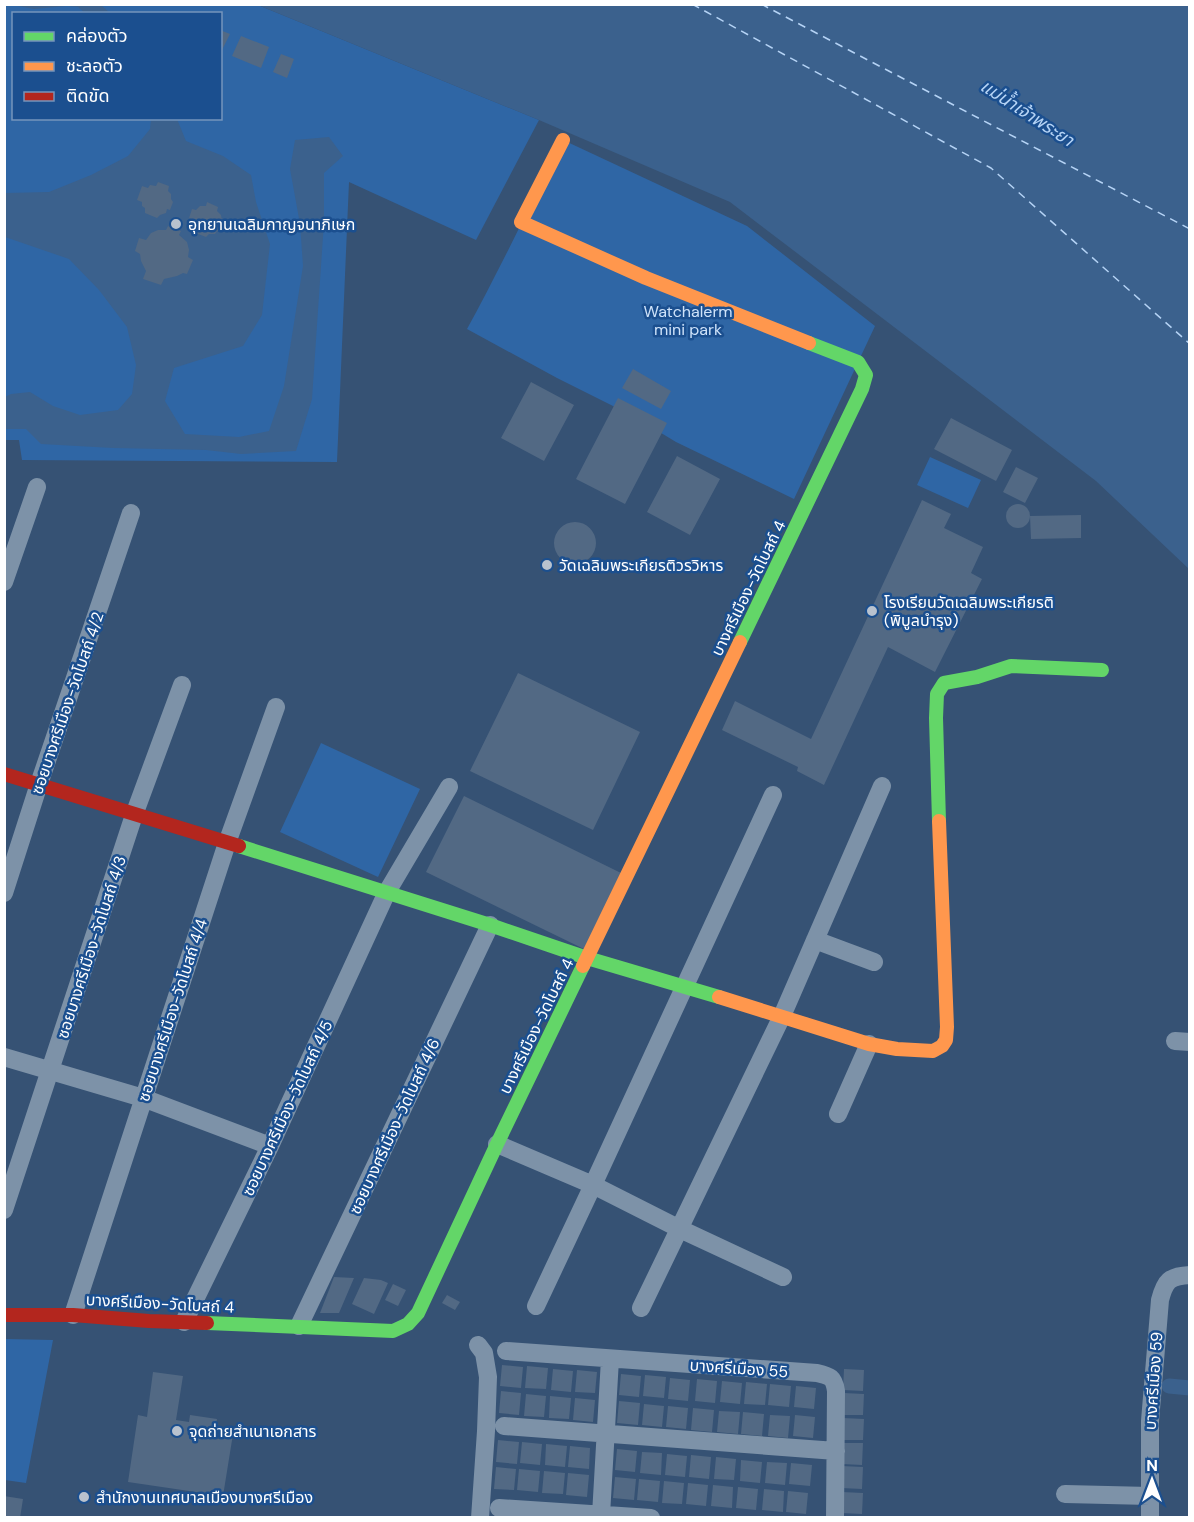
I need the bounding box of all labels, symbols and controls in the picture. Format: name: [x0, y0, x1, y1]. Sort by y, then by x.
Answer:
legend: [12, 12, 222, 120]
text: คล่องตัว: [66, 24, 128, 48]
text: ชะลอตัว: [66, 54, 123, 78]
water label: แม่น้ำเจ้าพระยา: [976, 73, 1079, 152]
text: ติดขัด: [66, 84, 109, 108]
place label: อุทยานเฉลิมกาญจนาภิเษก: [188, 214, 355, 235]
marker: อุทยานเฉลิมกาญจนาภิเษก: [169, 217, 183, 231]
park label: Watchalerm mini park: [643, 301, 733, 340]
street label: บางศรีเมือง-วัดโบสถ์ 4: [706, 517, 791, 660]
place label: วัดเฉลิมพระเกียรติวรวิหาร: [559, 555, 723, 576]
marker: วัดเฉลิมพระเกียรติวรวิหาร: [540, 558, 554, 572]
place label: โรงเรียนวัดเฉลิมพระเกียรติ (พิบูลบำรุง): [884, 592, 1054, 631]
marker: โรงเรียนวัดเฉลิมพระเกียรติ (พิบูลบำรุง): [865, 604, 879, 618]
street label: ซอยบางศรีเมือง-วัดโบสถ์ 4/2: [26, 609, 109, 797]
street label: ซอยบางศรีเมือง-วัดโบสถ์ 4/3: [52, 853, 131, 1041]
street label: ซอยบางศรีเมือง-วัดโบสถ์ 4/4: [133, 916, 212, 1104]
street label: บางศรีเมือง-วัดโบสถ์ 4: [494, 955, 579, 1098]
street label: ซอยบางศรีเมือง-วัดโบสถ์ 4/5: [237, 1017, 337, 1199]
street label: ซอยบางศรีเมือง-วัดโบสถ์ 4/6: [344, 1035, 445, 1218]
street label: บางศรีเมือง-วัดโบสถ์ 4: [85, 1289, 235, 1318]
street label: บางศรีเมือง 59: [1140, 1331, 1167, 1431]
street label: บางศรีเมือง 55: [689, 1355, 789, 1382]
place label: จุดถ่ายสำเนาเอกสาร: [189, 1421, 317, 1442]
marker: จุดถ่ายสำเนาเอกสาร: [170, 1424, 184, 1438]
north arrow: [1122, 1450, 1182, 1510]
text: N: [1146, 1455, 1158, 1476]
place label: สำนักงานเทศบาลเมืองบางศรีเมือง: [96, 1487, 313, 1508]
marker: สำนักงานเทศบาลเมืองบางศรีเมือง: [77, 1490, 91, 1504]

